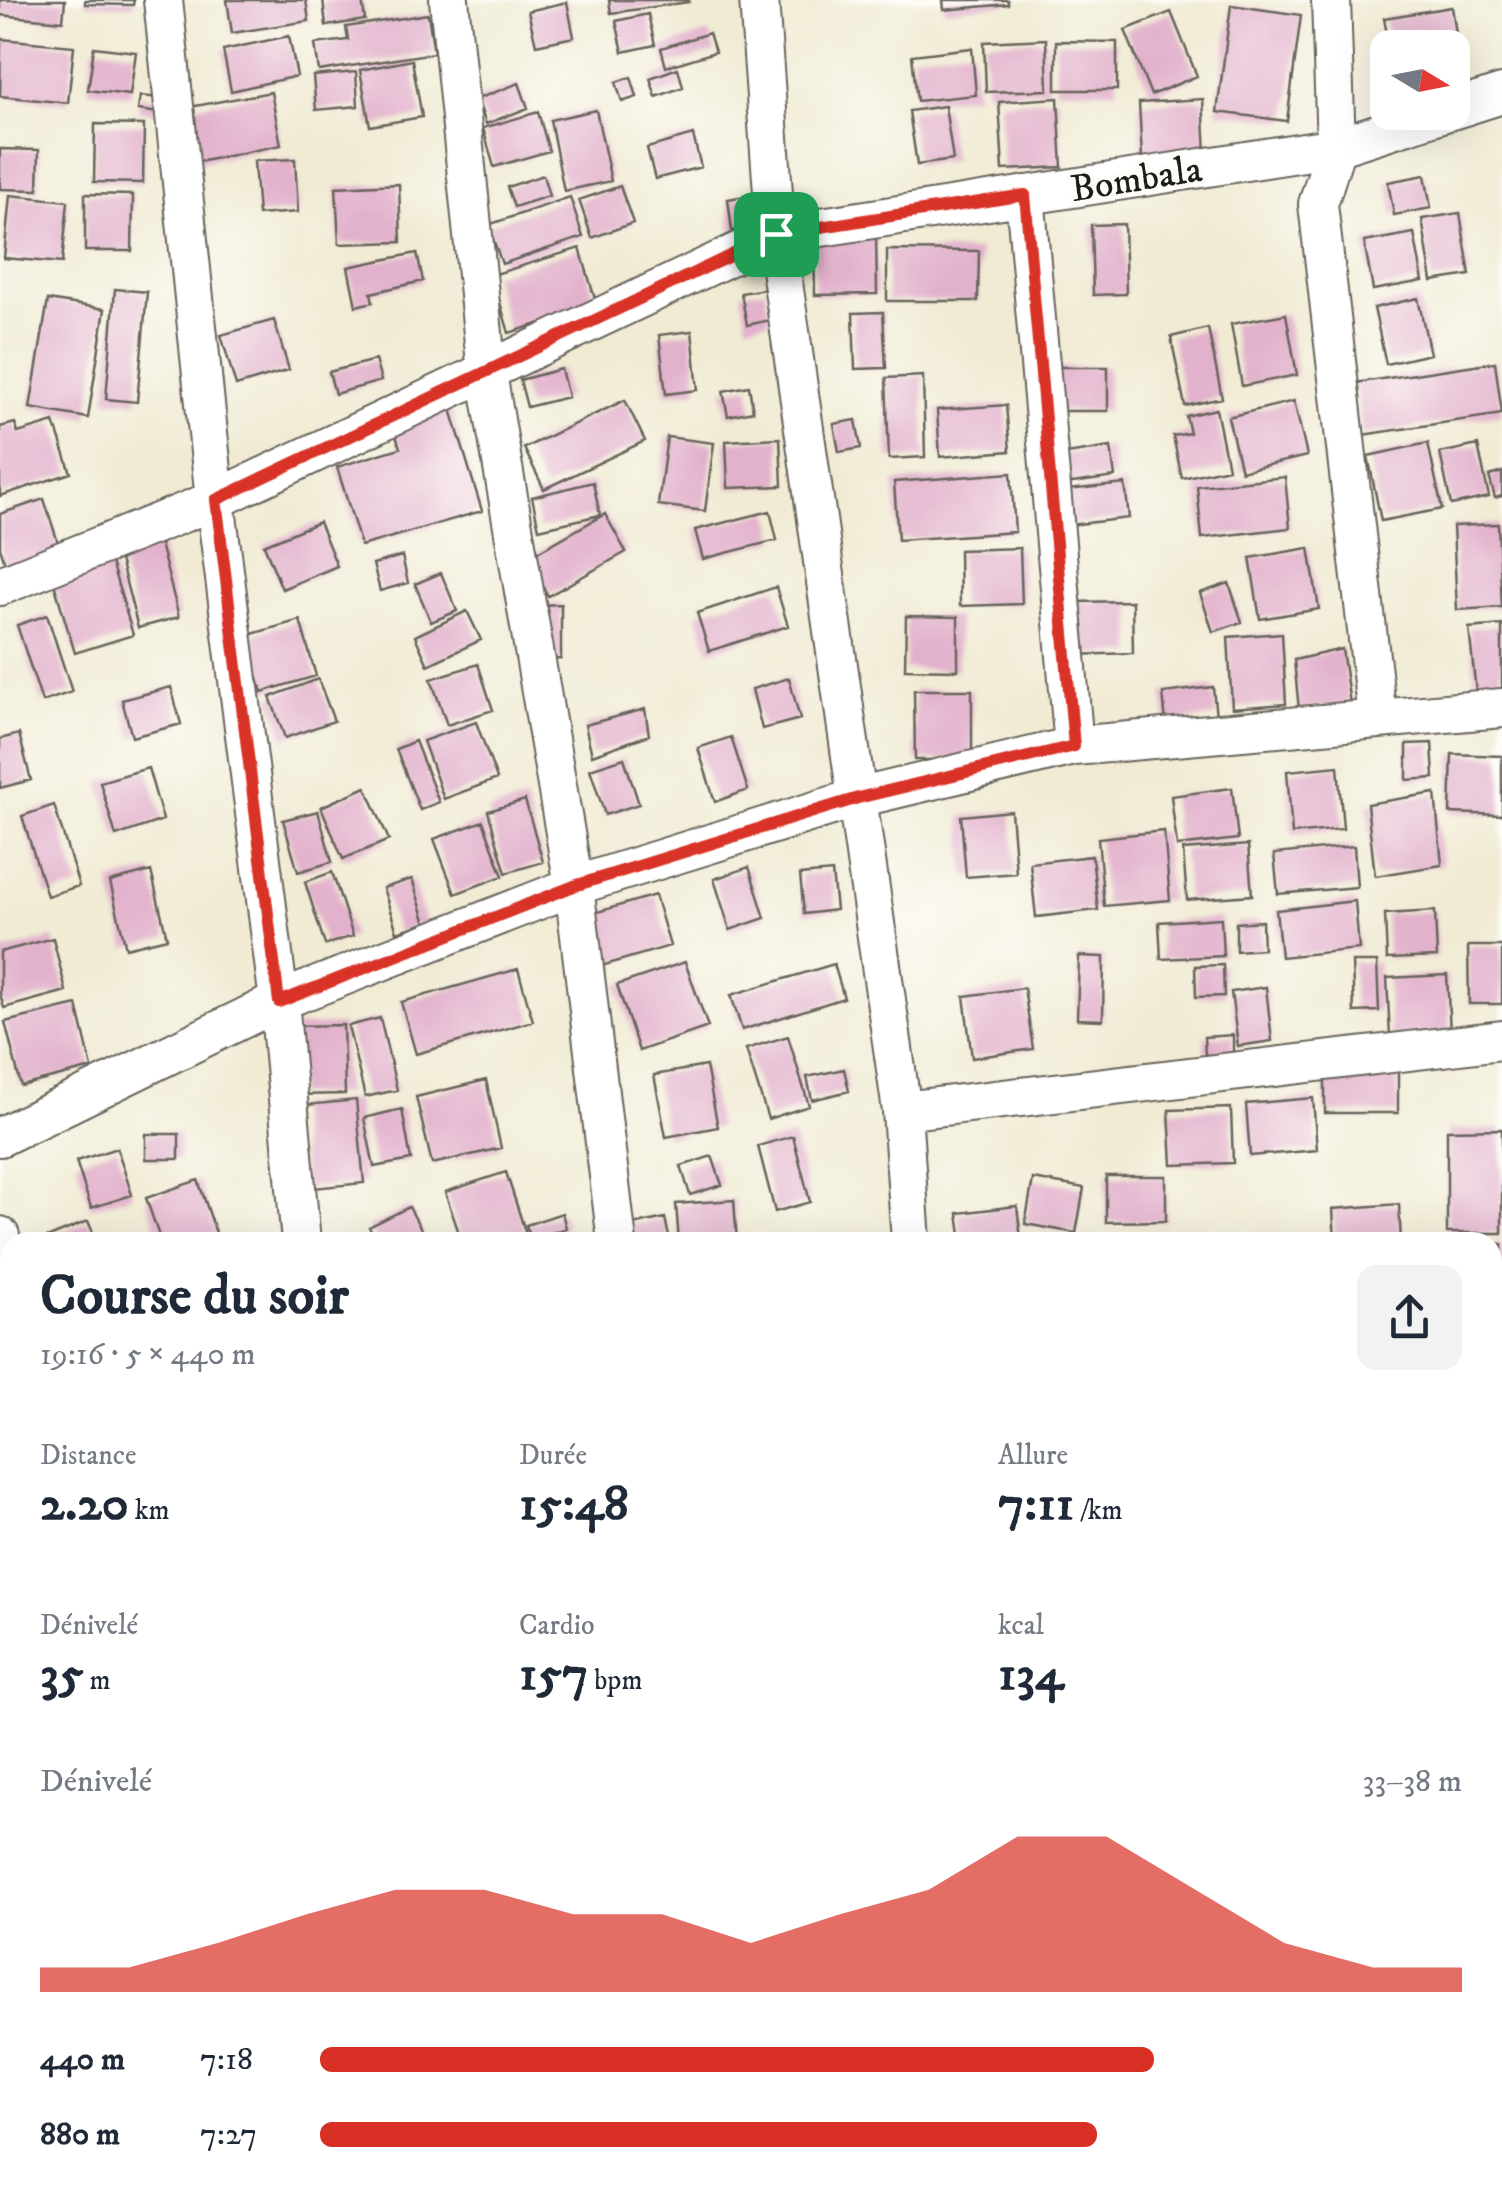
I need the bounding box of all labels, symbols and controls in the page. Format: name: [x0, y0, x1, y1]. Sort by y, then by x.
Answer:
north arrow: [1370, 30, 1470, 130]
map controls: [1370, 30, 1470, 130]
street label: Bombala: [1067, 146, 1205, 214]
pin: [734, 192, 819, 277]
icon: arrive: [749, 207, 804, 262]
text: Course du soir: [40, 1263, 349, 1332]
button: share: [1357, 1265, 1462, 1370]
text: 19:16 · 5 × 440 m: [40, 1335, 256, 1375]
text: Distance: [40, 1438, 136, 1473]
text: Durée: [519, 1438, 587, 1473]
text: Allure: [998, 1438, 1068, 1473]
text: 2.20: [40, 1473, 129, 1536]
text: 15:48: [519, 1473, 629, 1536]
text: 7:11: [998, 1473, 1074, 1536]
text: km: [129, 1493, 170, 1528]
text: /km: [1074, 1493, 1123, 1528]
text: Dénivelé: [40, 1608, 138, 1643]
text: Cardio: [519, 1608, 595, 1643]
text: kcal: [998, 1608, 1044, 1643]
text: 35: [40, 1643, 84, 1706]
text: 157: [519, 1643, 588, 1706]
text: 134: [998, 1643, 1064, 1706]
text: m: [84, 1663, 111, 1698]
text: bpm: [588, 1663, 642, 1698]
text: Dénivelé: [40, 1762, 152, 1802]
text: 33–38 m: [1362, 1762, 1462, 1802]
text: 440 m: [40, 2040, 125, 2080]
text: 7:18: [200, 2040, 253, 2080]
text: 880 m: [40, 2115, 120, 2155]
text: 7:27: [200, 2115, 257, 2155]

